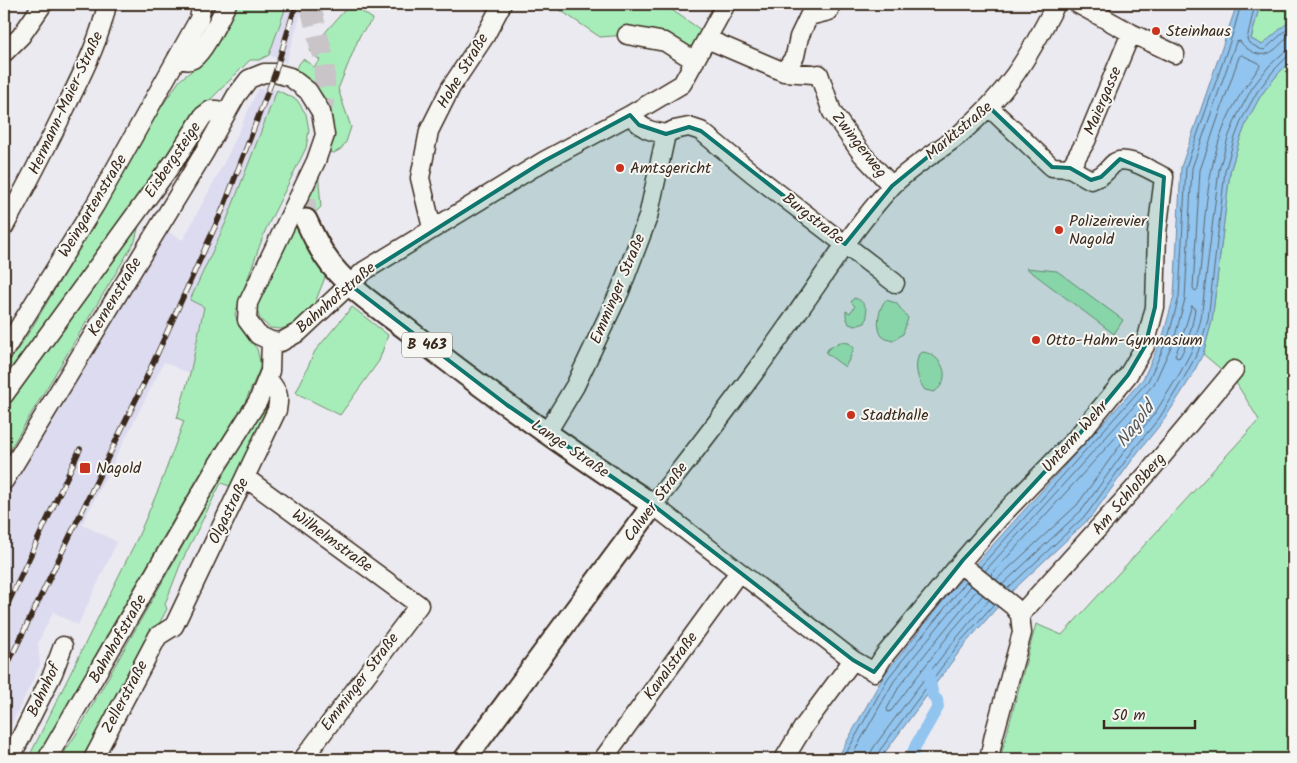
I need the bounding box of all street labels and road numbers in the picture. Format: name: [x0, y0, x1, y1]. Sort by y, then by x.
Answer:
street label: Hermann-Maier-Straße: [22, 27, 110, 179]
street label: Hohe Straße: [431, 28, 495, 114]
street label: Maiergasse: [1077, 63, 1129, 139]
street label: Marktstraße: [920, 95, 998, 167]
street label: Zwingerweg: [825, 106, 893, 184]
street label: Eisbergsteige: [138, 117, 208, 203]
street label: Weingartenstraße: [52, 150, 134, 262]
street label: Burgstraße: [776, 187, 850, 251]
street label: Emminger Straße: [583, 230, 653, 348]
street label: Kernenstraße: [81, 253, 149, 341]
street label: Bahnhofstraße: [290, 256, 382, 340]
road number: B 463: [402, 332, 452, 358]
street label: Unterm Wehr: [1036, 394, 1115, 479]
street label: Lange Straße: [526, 413, 614, 485]
street label: Am Schloßberg: [1086, 447, 1172, 541]
street label: Calwer Straße: [618, 457, 694, 547]
street label: Olgastraße: [202, 474, 256, 548]
street label: Wilhelmstraße: [286, 503, 378, 579]
street label: Bahnhofstraße: [82, 590, 154, 688]
street label: Emminger Straße: [315, 627, 405, 737]
street label: Kanalstraße: [638, 627, 704, 705]
street label: Zellerstraße: [95, 656, 155, 738]
street label: Bahnhof: [21, 657, 68, 721]

